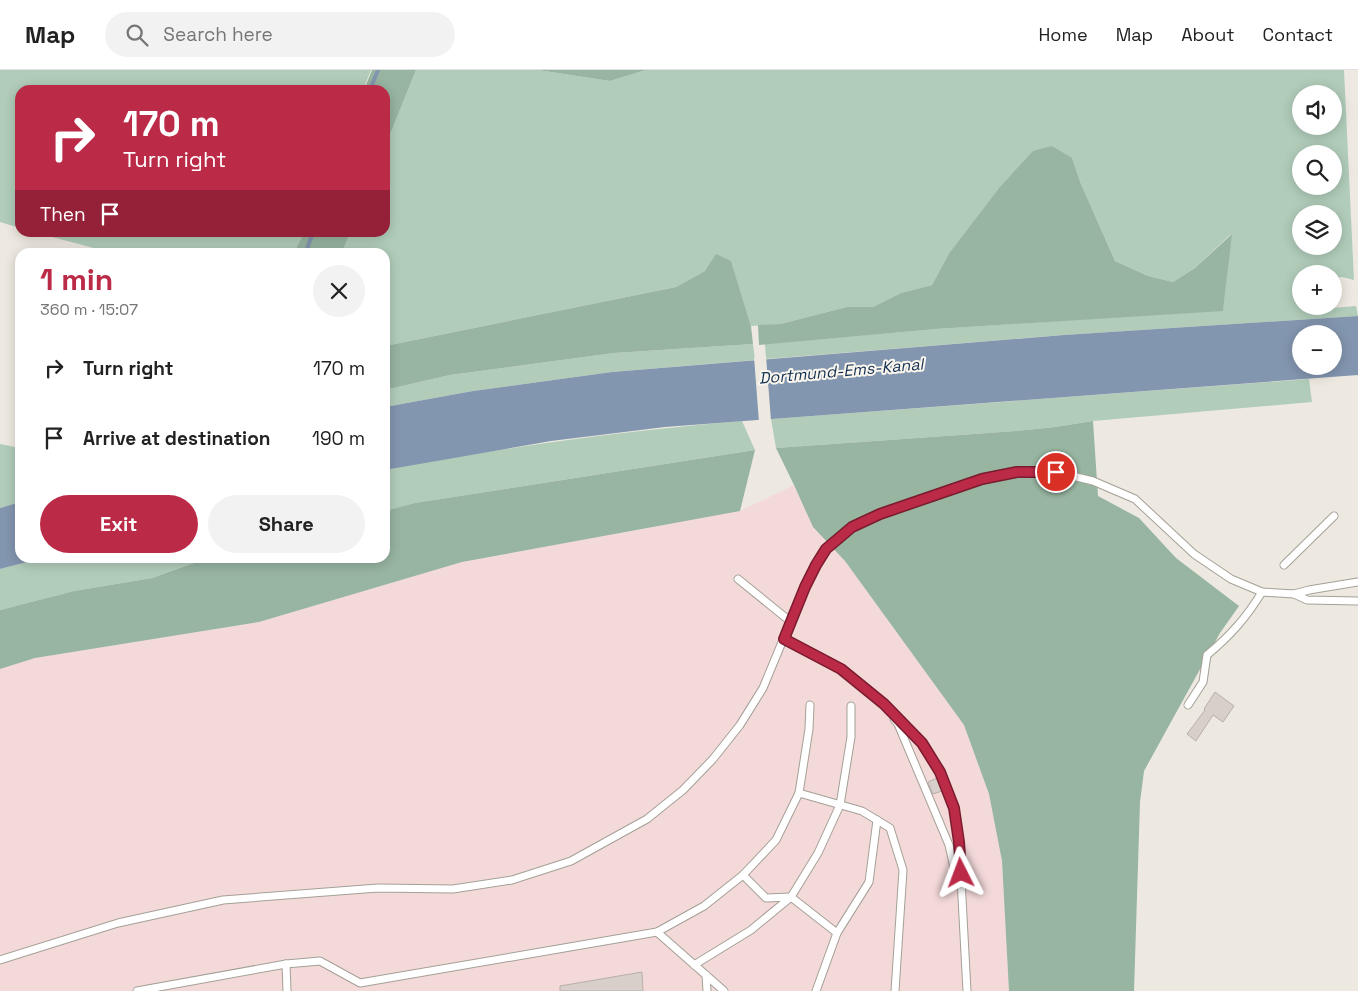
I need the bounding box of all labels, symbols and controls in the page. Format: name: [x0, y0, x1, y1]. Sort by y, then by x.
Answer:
search box: [105, 12, 455, 57]
text: Map: [25, 19, 75, 50]
icon: search: [123, 21, 151, 49]
text: Search here: [163, 22, 273, 47]
text: Home: [1039, 23, 1088, 46]
text: Map: [1116, 23, 1153, 46]
text: About: [1181, 23, 1235, 46]
text: Contact: [1263, 23, 1333, 46]
map controls: [1292, 85, 1342, 375]
button: sound: [1292, 85, 1342, 135]
text: 170 m: [123, 102, 220, 146]
icon: right: [40, 105, 105, 170]
text: Turn right: [123, 145, 226, 173]
button: search: [1292, 145, 1342, 195]
icon: arrive: [96, 200, 124, 228]
text: Then: [40, 202, 86, 227]
button: layers: [1292, 205, 1342, 255]
text: 1 min: [40, 260, 113, 299]
button: close: [313, 265, 365, 317]
button: +: [1292, 265, 1342, 315]
text: 360 m · 15:07: [40, 299, 138, 320]
button: −: [1292, 325, 1342, 375]
water label: Dortmund-Ems-Kanal: [758, 353, 926, 389]
icon: right: [40, 354, 68, 382]
text: Turn right: [83, 356, 173, 381]
text: 170 m: [313, 356, 365, 381]
icon: arrive: [40, 424, 68, 452]
text: Arrive at destination: [83, 426, 271, 451]
text: 190 m: [312, 426, 365, 451]
pin: [1035, 451, 1077, 493]
icon: arrive: [1042, 458, 1070, 486]
button: Exit: [40, 495, 198, 553]
button: Share: [208, 495, 365, 553]
position arrow: [934, 846, 986, 898]

